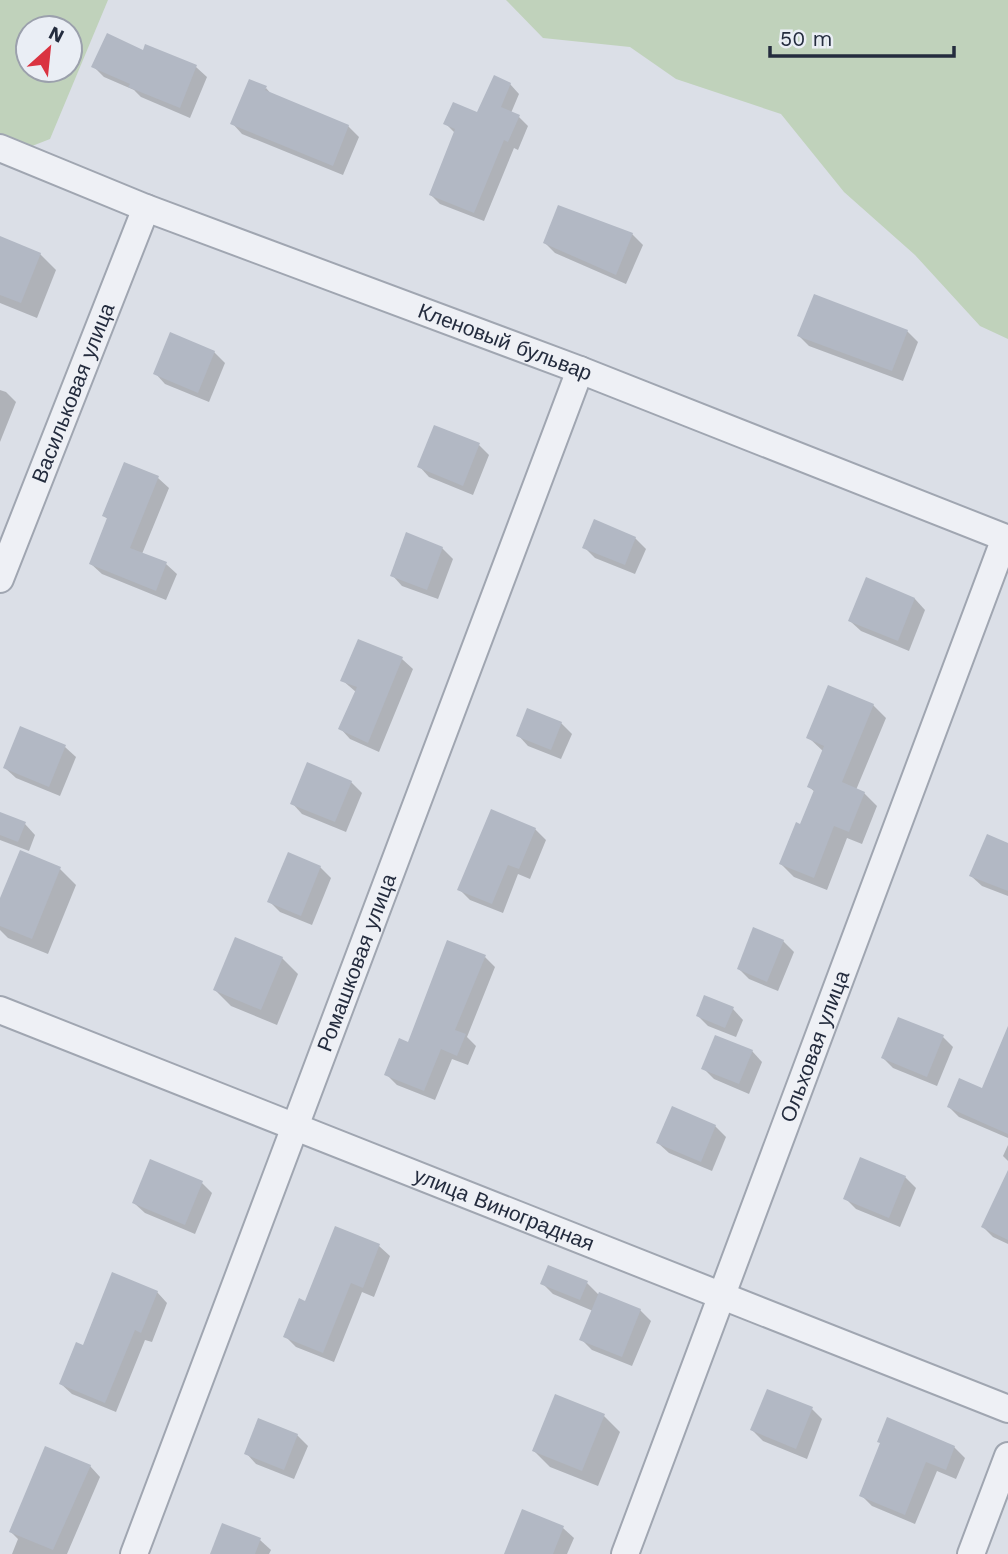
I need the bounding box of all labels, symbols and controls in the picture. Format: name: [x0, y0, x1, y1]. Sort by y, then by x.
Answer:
north arrow: [14, 14, 84, 84]
scale bar: [770, 14, 954, 58]
text: N: [45, 21, 68, 48]
text: 50 m: [780, 26, 832, 51]
street label: Кленовый бульвар: [415, 298, 596, 385]
street label: Васильковая улица: [26, 299, 120, 486]
street label: Ромашковая улица: [312, 870, 401, 1055]
street label: Ольховая улица: [775, 966, 854, 1126]
street label: улица Виноградная: [410, 1162, 598, 1256]

